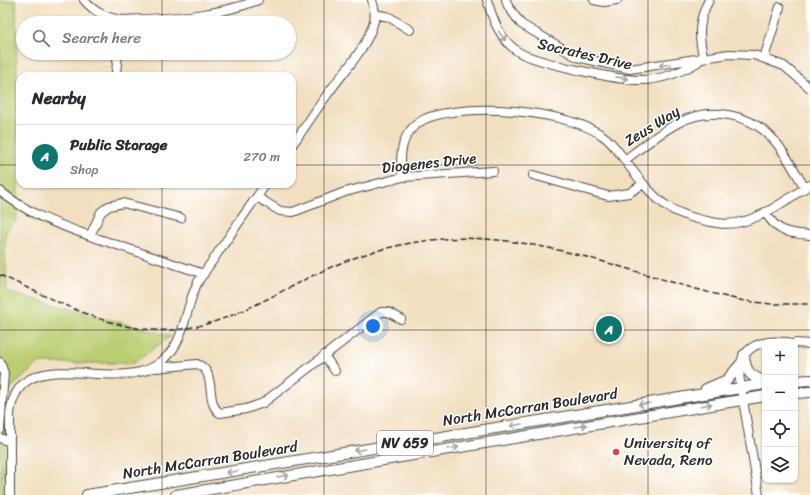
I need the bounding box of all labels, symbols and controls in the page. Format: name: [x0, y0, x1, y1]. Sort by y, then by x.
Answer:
search box: [16, 16, 296, 60]
text: Search here: [62, 25, 141, 51]
icon: search: [30, 27, 52, 49]
one-way arrow: [498, 30, 506, 41]
street label: Socrates Drive: [535, 31, 635, 78]
one-way arrow: [659, 61, 672, 69]
one-way arrow: [615, 74, 628, 82]
text: Nearby: [32, 83, 86, 113]
street label: Zeus Way: [619, 98, 685, 153]
text: Public Storage: [70, 132, 168, 158]
text: A: [41, 145, 49, 168]
text: 270 m: [243, 145, 280, 168]
street label: Diogenes Drive: [380, 145, 478, 181]
text: Shop: [70, 158, 98, 181]
pin: A: [596, 314, 622, 344]
your location: [363, 316, 383, 336]
map controls: [762, 339, 798, 483]
button: +: [762, 339, 798, 375]
button: −: [762, 375, 798, 411]
street label: North McCarran Boulevard: [441, 380, 620, 434]
one-way arrow: [638, 400, 651, 408]
one-way arrow: [699, 401, 712, 409]
button: locate: [762, 411, 798, 447]
one-way arrow: [510, 421, 523, 429]
one-way arrow: [574, 422, 587, 430]
place label: University of Nevada, Reno: [624, 430, 713, 473]
road number: NV 659: [377, 431, 433, 455]
street label: North McCarran Boulevard: [121, 433, 300, 487]
one-way arrow: [446, 444, 459, 452]
one-way arrow: [354, 447, 367, 455]
marker: University of Nevada, Reno: [611, 447, 621, 457]
button: layers: [762, 447, 798, 483]
one-way arrow: [226, 468, 239, 476]
one-way arrow: [276, 472, 289, 480]

